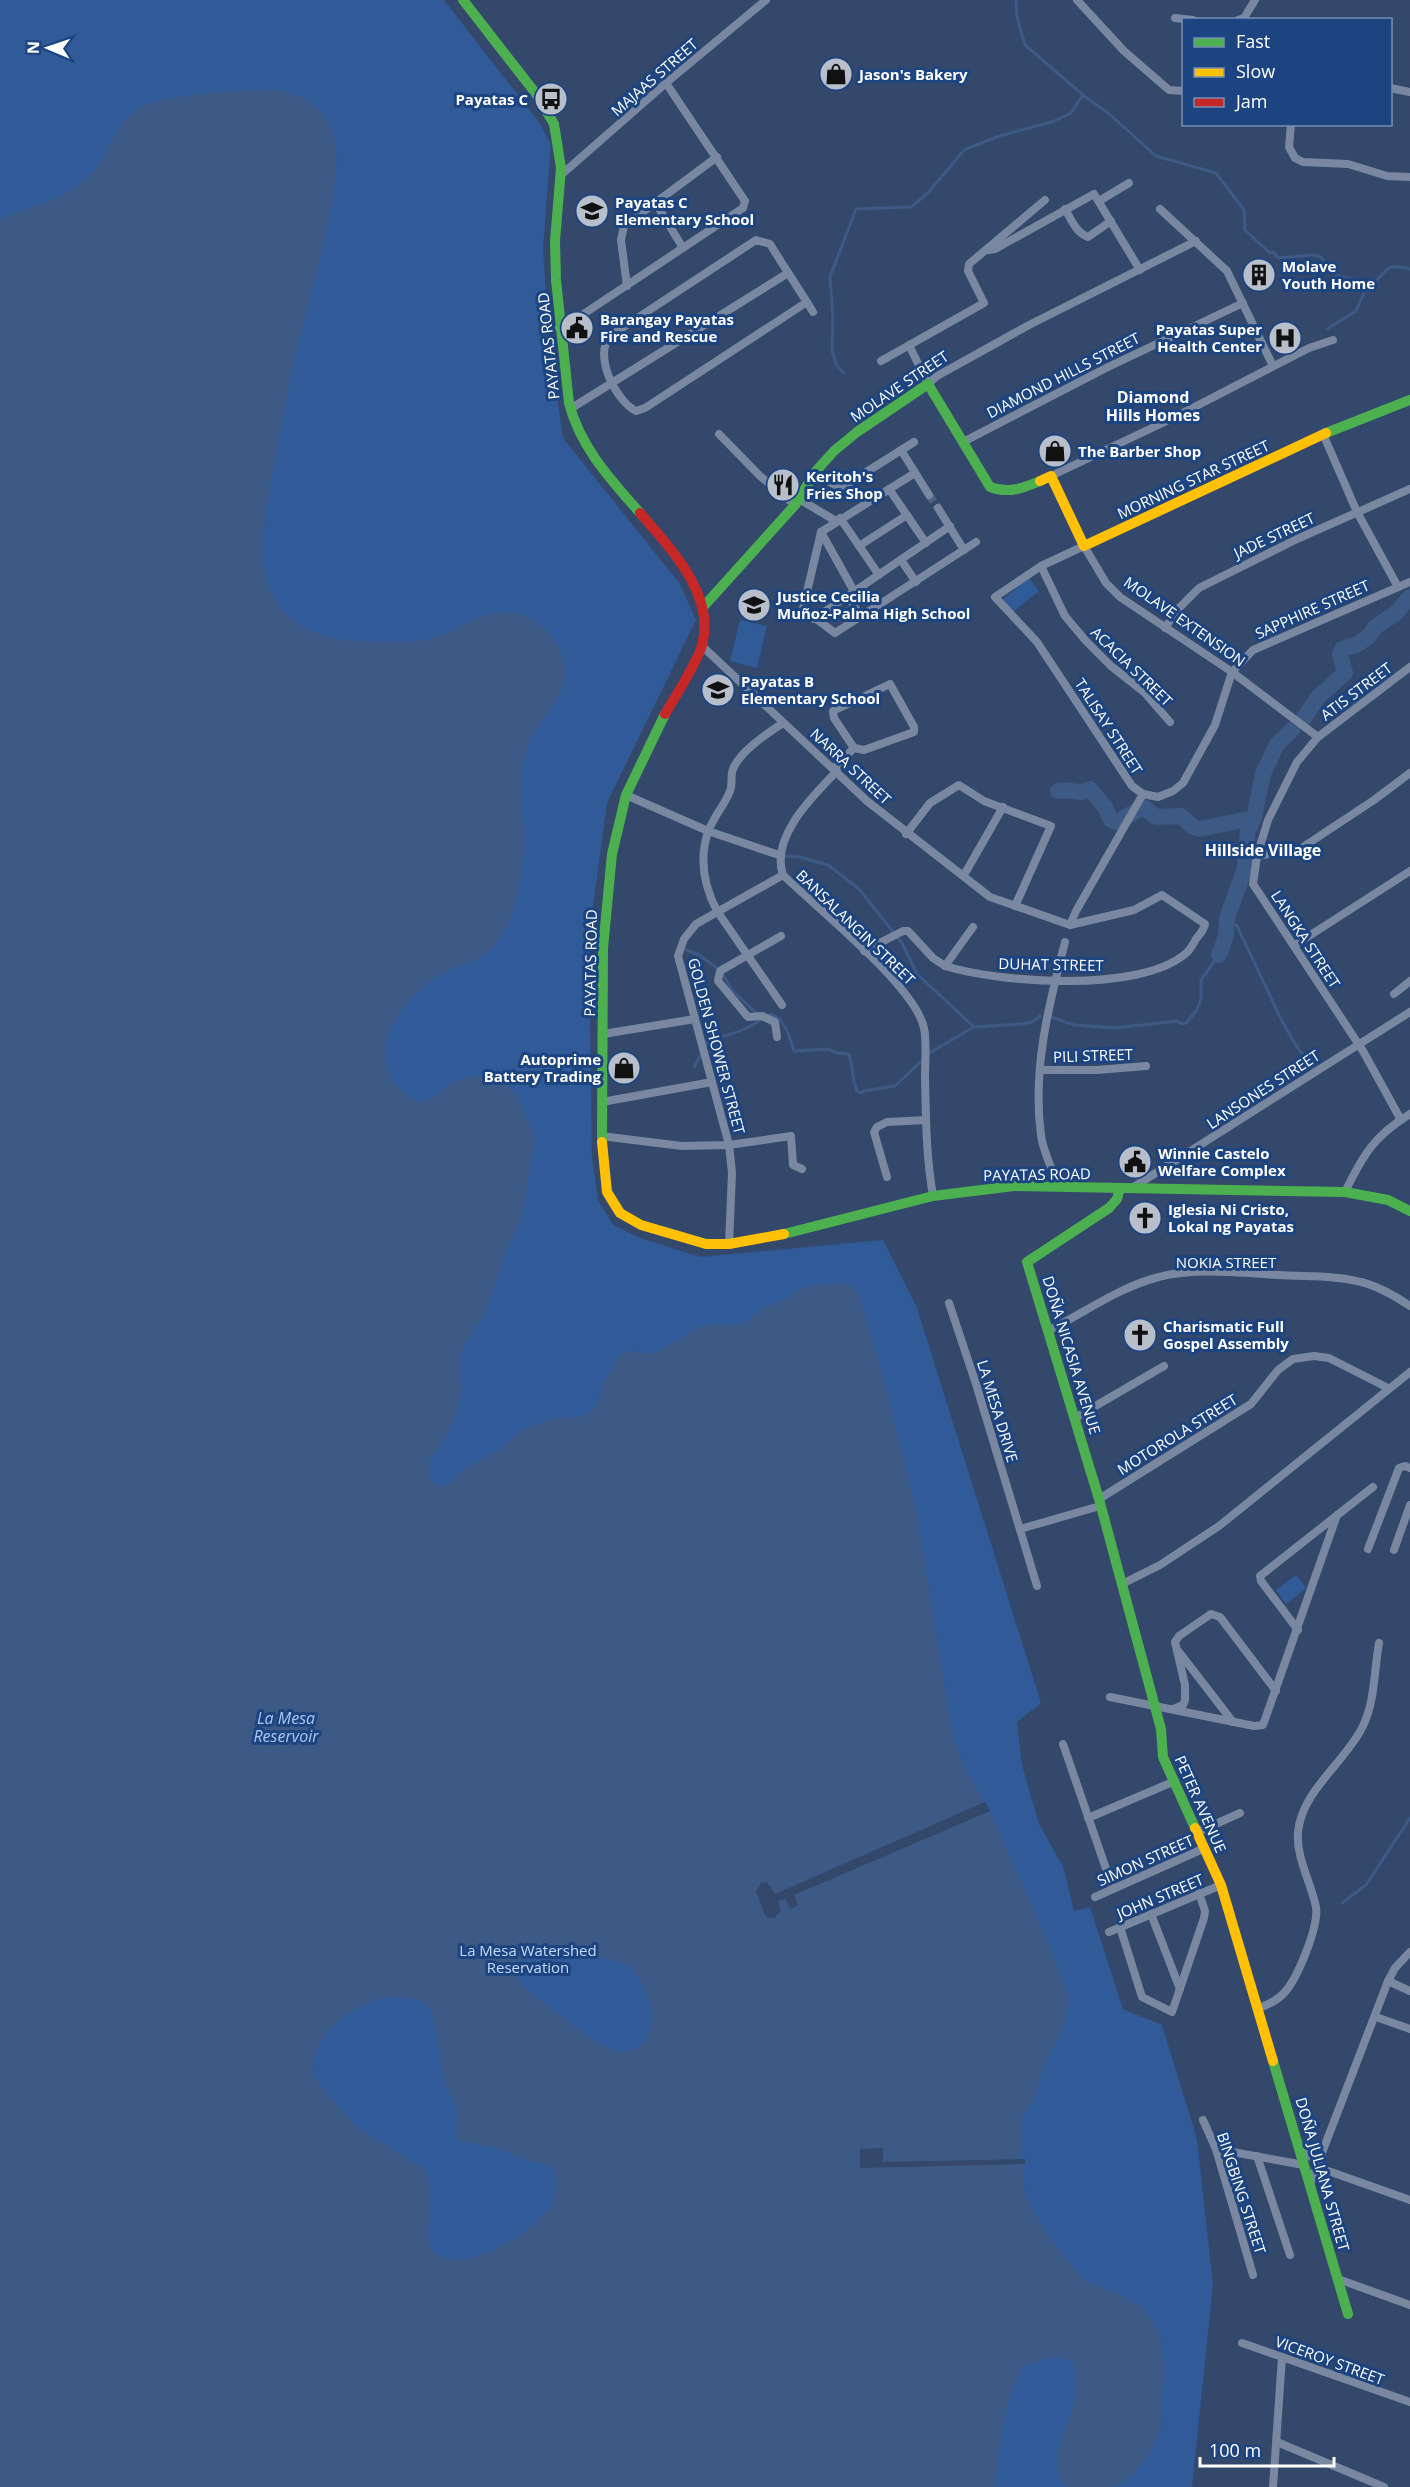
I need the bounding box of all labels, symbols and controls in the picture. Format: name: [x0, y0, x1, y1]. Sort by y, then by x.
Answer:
north arrow: [18, 18, 78, 78]
legend: [1182, 18, 1392, 126]
text: Fast: [1236, 29, 1270, 53]
street label: MAJAAS STREET: [606, 33, 702, 120]
text: N: [22, 41, 44, 54]
shop icon: Jason's Bakery: [818, 56, 854, 92]
text: Slow: [1236, 59, 1275, 83]
place label: Jason's Bakery: [857, 64, 968, 84]
bus stop icon: Payatas C: [533, 81, 569, 117]
place label: Payatas C: [455, 89, 528, 109]
text: Jam: [1234, 89, 1268, 113]
place label: Payatas C Elementary School: [615, 192, 754, 229]
school or university icon: Payatas C Elementary School: [574, 193, 610, 229]
place label: Molave Youth Home: [1282, 256, 1375, 293]
building icon: Molave Youth Home: [1241, 257, 1277, 293]
street label: PAYATAS ROAD: [532, 291, 564, 401]
place label: Barangay Payatas Fire and Rescue: [600, 309, 734, 346]
public building icon: Barangay Payatas Fire and Rescue: [559, 310, 595, 346]
place label: Payatas Super Health Center: [1156, 319, 1262, 356]
hospital icon: Payatas Super Health Center: [1267, 320, 1303, 356]
street label: DIAMOND HILLS STREET: [983, 327, 1144, 422]
street label: MOLAVE STREET: [846, 345, 953, 426]
district label: Diamond Hills Homes: [1106, 386, 1200, 426]
shop icon: The Barber Shop: [1037, 433, 1073, 469]
street label: MORNING STAR STREET: [1114, 435, 1273, 523]
place label: The Barber Shop: [1078, 441, 1201, 461]
place label: Keritoh's Fries Shop: [806, 466, 883, 503]
restaurant icon: Keritoh's Fries Shop: [765, 467, 801, 503]
street label: JADE STREET: [1228, 507, 1318, 563]
street label: MOLAVE EXTENSION: [1120, 572, 1250, 670]
street label: SAPPHIRE STREET: [1252, 575, 1373, 643]
place label: Justice Cecilia Muñoz-Palma High School: [775, 586, 970, 623]
school or university icon: Justice Cecilia Muñoz-Palma High School: [736, 587, 772, 623]
street label: ACACIA STREET: [1087, 622, 1178, 711]
street label: ATIS STREET: [1316, 657, 1396, 724]
place label: Payatas B Elementary School: [741, 671, 880, 708]
school or university icon: Payatas B Elementary School: [700, 672, 736, 708]
street label: TALISAY STREET: [1071, 674, 1148, 778]
street label: NARRA STREET: [806, 723, 896, 809]
district label: Hillside Village: [1205, 839, 1321, 861]
street label: BANSALANGIN STREET: [792, 865, 920, 989]
street label: LANGKA STREET: [1267, 886, 1345, 992]
street label: PAYATAS ROAD: [579, 909, 601, 1017]
street label: DUHAT STREET: [998, 953, 1105, 975]
street label: GOLDEN SHOWER STREET: [684, 956, 750, 1137]
street label: PILI STREET: [1053, 1044, 1134, 1066]
street label: LANSONES STREET: [1203, 1045, 1324, 1133]
place label: Autoprime Battery Trading: [484, 1049, 602, 1086]
shop icon: Autoprime Battery Trading: [606, 1050, 642, 1086]
place label: Winnie Castelo Welfare Complex: [1158, 1143, 1286, 1180]
public building icon: Winnie Castelo Welfare Complex: [1117, 1144, 1153, 1180]
street label: PAYATAS ROAD: [983, 1163, 1091, 1185]
place label: Iglesia Ni Cristo, Lokal ng Payatas: [1168, 1199, 1294, 1236]
church icon: Iglesia Ni Cristo, Lokal ng Payatas: [1127, 1200, 1163, 1236]
street label: NOKIA STREET: [1176, 1252, 1277, 1272]
street label: DOÑA NICASIA AVENUE: [1038, 1273, 1106, 1437]
place label: Charismatic Full Gospel Assembly: [1163, 1316, 1289, 1353]
church icon: Charismatic Full Gospel Assembly: [1122, 1317, 1158, 1353]
street label: LA MESA DRIVE: [973, 1357, 1023, 1465]
street label: MOTOROLA STREET: [1113, 1389, 1241, 1479]
water label: La Mesa Reservoir: [253, 1707, 319, 1747]
street label: PETER AVENUE: [1171, 1752, 1231, 1856]
street label: SIMON STREET: [1094, 1830, 1197, 1890]
street label: JOHN STREET: [1112, 1868, 1207, 1924]
park label: La Mesa Watershed Reservation: [459, 1940, 597, 1977]
street label: DOÑA JULIANA STREET: [1291, 2095, 1355, 2254]
street label: BINGBING STREET: [1213, 2130, 1271, 2257]
street label: VICEROY STREET: [1273, 2331, 1388, 2389]
scale bar: [1200, 2430, 1334, 2468]
text: 100 m: [1209, 2438, 1261, 2462]

